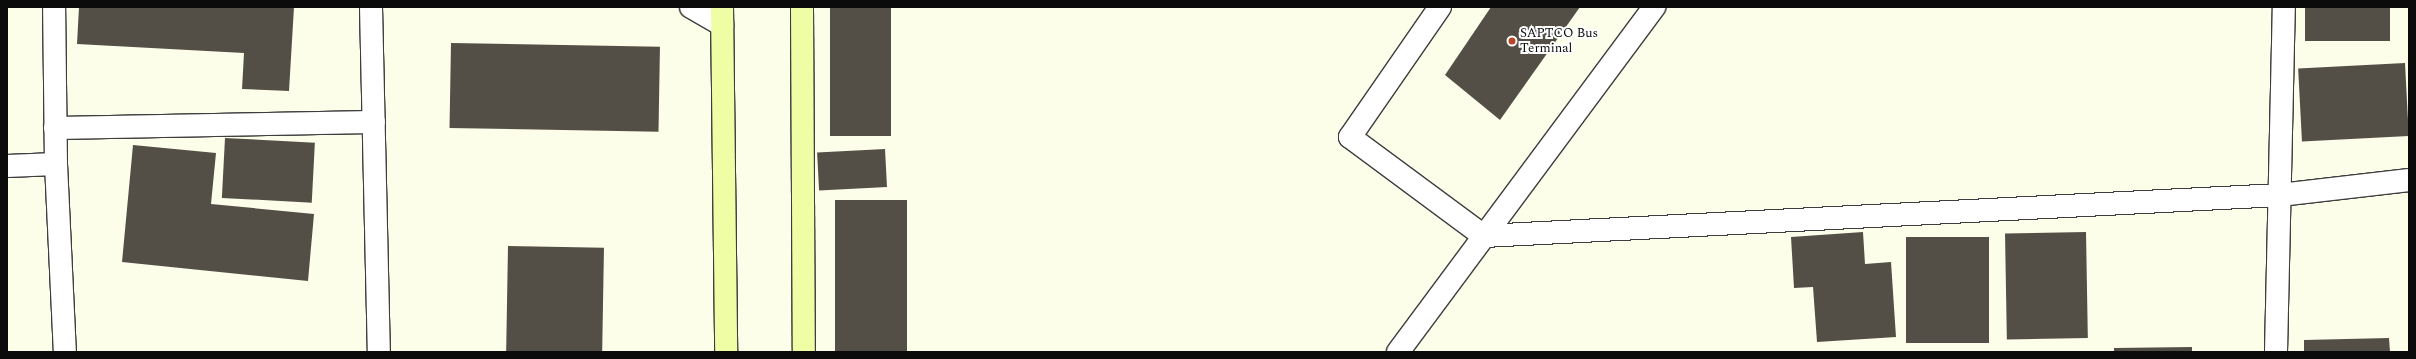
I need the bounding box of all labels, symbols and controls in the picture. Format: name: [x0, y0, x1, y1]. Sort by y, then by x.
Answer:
place label: SAPTCO Bus Terminal: [1520, 26, 1598, 57]
marker: SAPTCO Bus Terminal: [1507, 36, 1517, 46]

